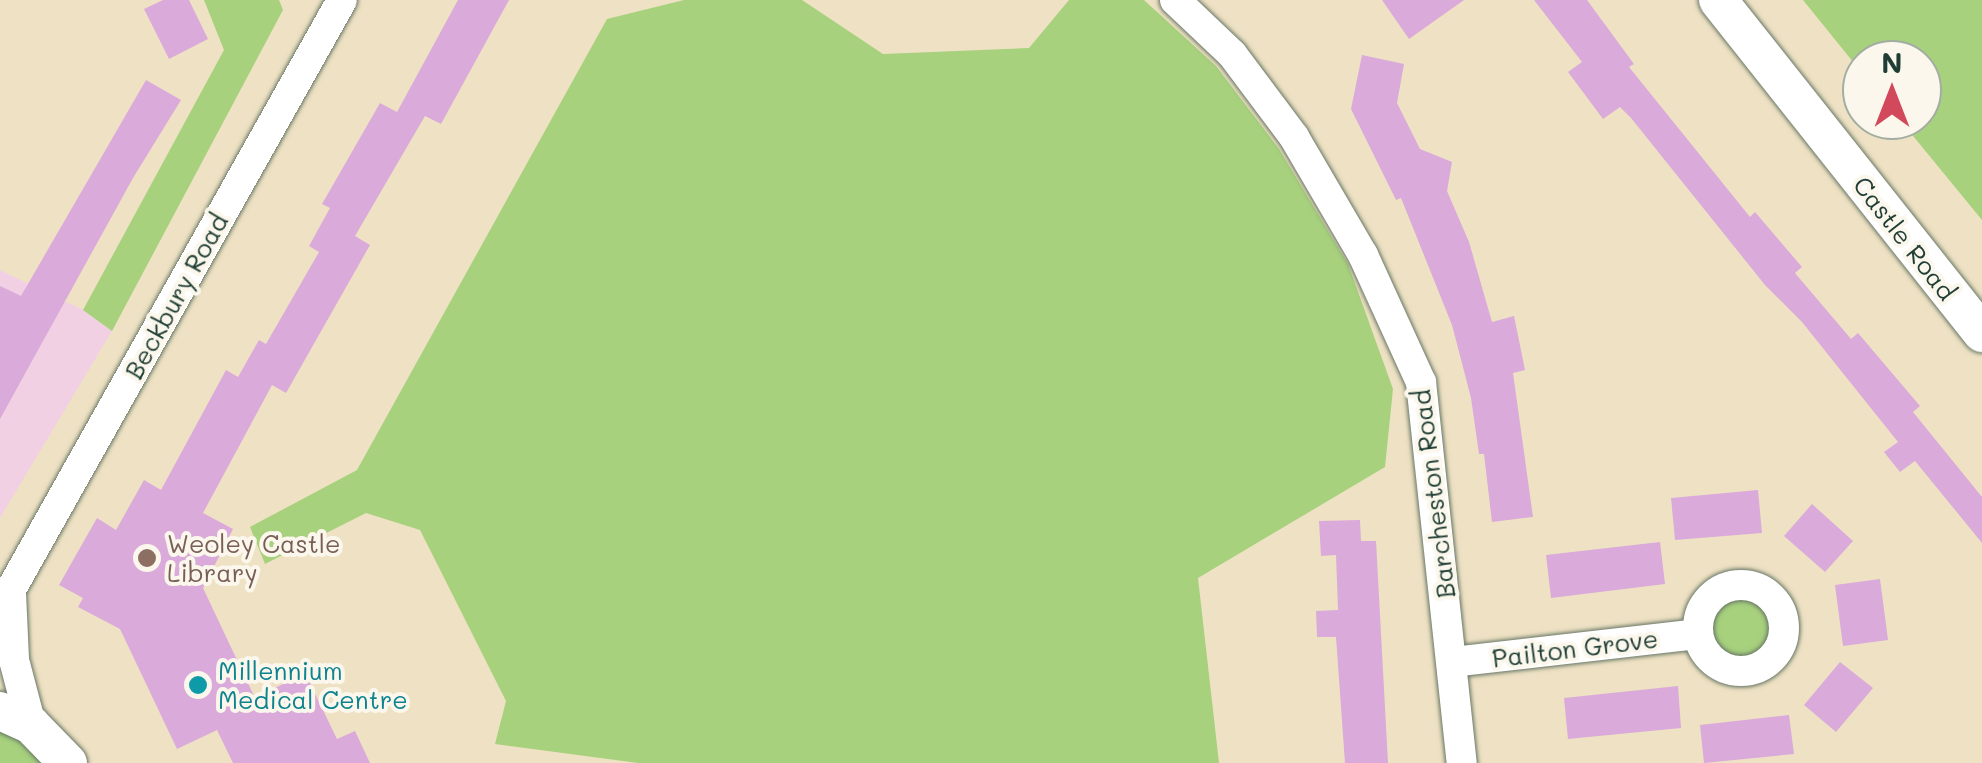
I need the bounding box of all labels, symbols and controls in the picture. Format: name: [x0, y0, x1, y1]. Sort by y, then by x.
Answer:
north arrow: [1842, 40, 1942, 140]
text: N: [1881, 44, 1903, 80]
street label: Castle Road: [1847, 170, 1963, 306]
street label: Beckbury Road: [118, 208, 234, 384]
street label: Barcheston Road: [1405, 388, 1461, 600]
place label: Weoley Castle Library: [167, 529, 340, 588]
marker: Weoley Castle Library: [136, 547, 158, 569]
street label: Pailton Grove: [1490, 623, 1660, 673]
place label: Millennium Medical Centre: [218, 656, 408, 715]
marker: Millennium Medical Centre: [187, 674, 209, 696]

